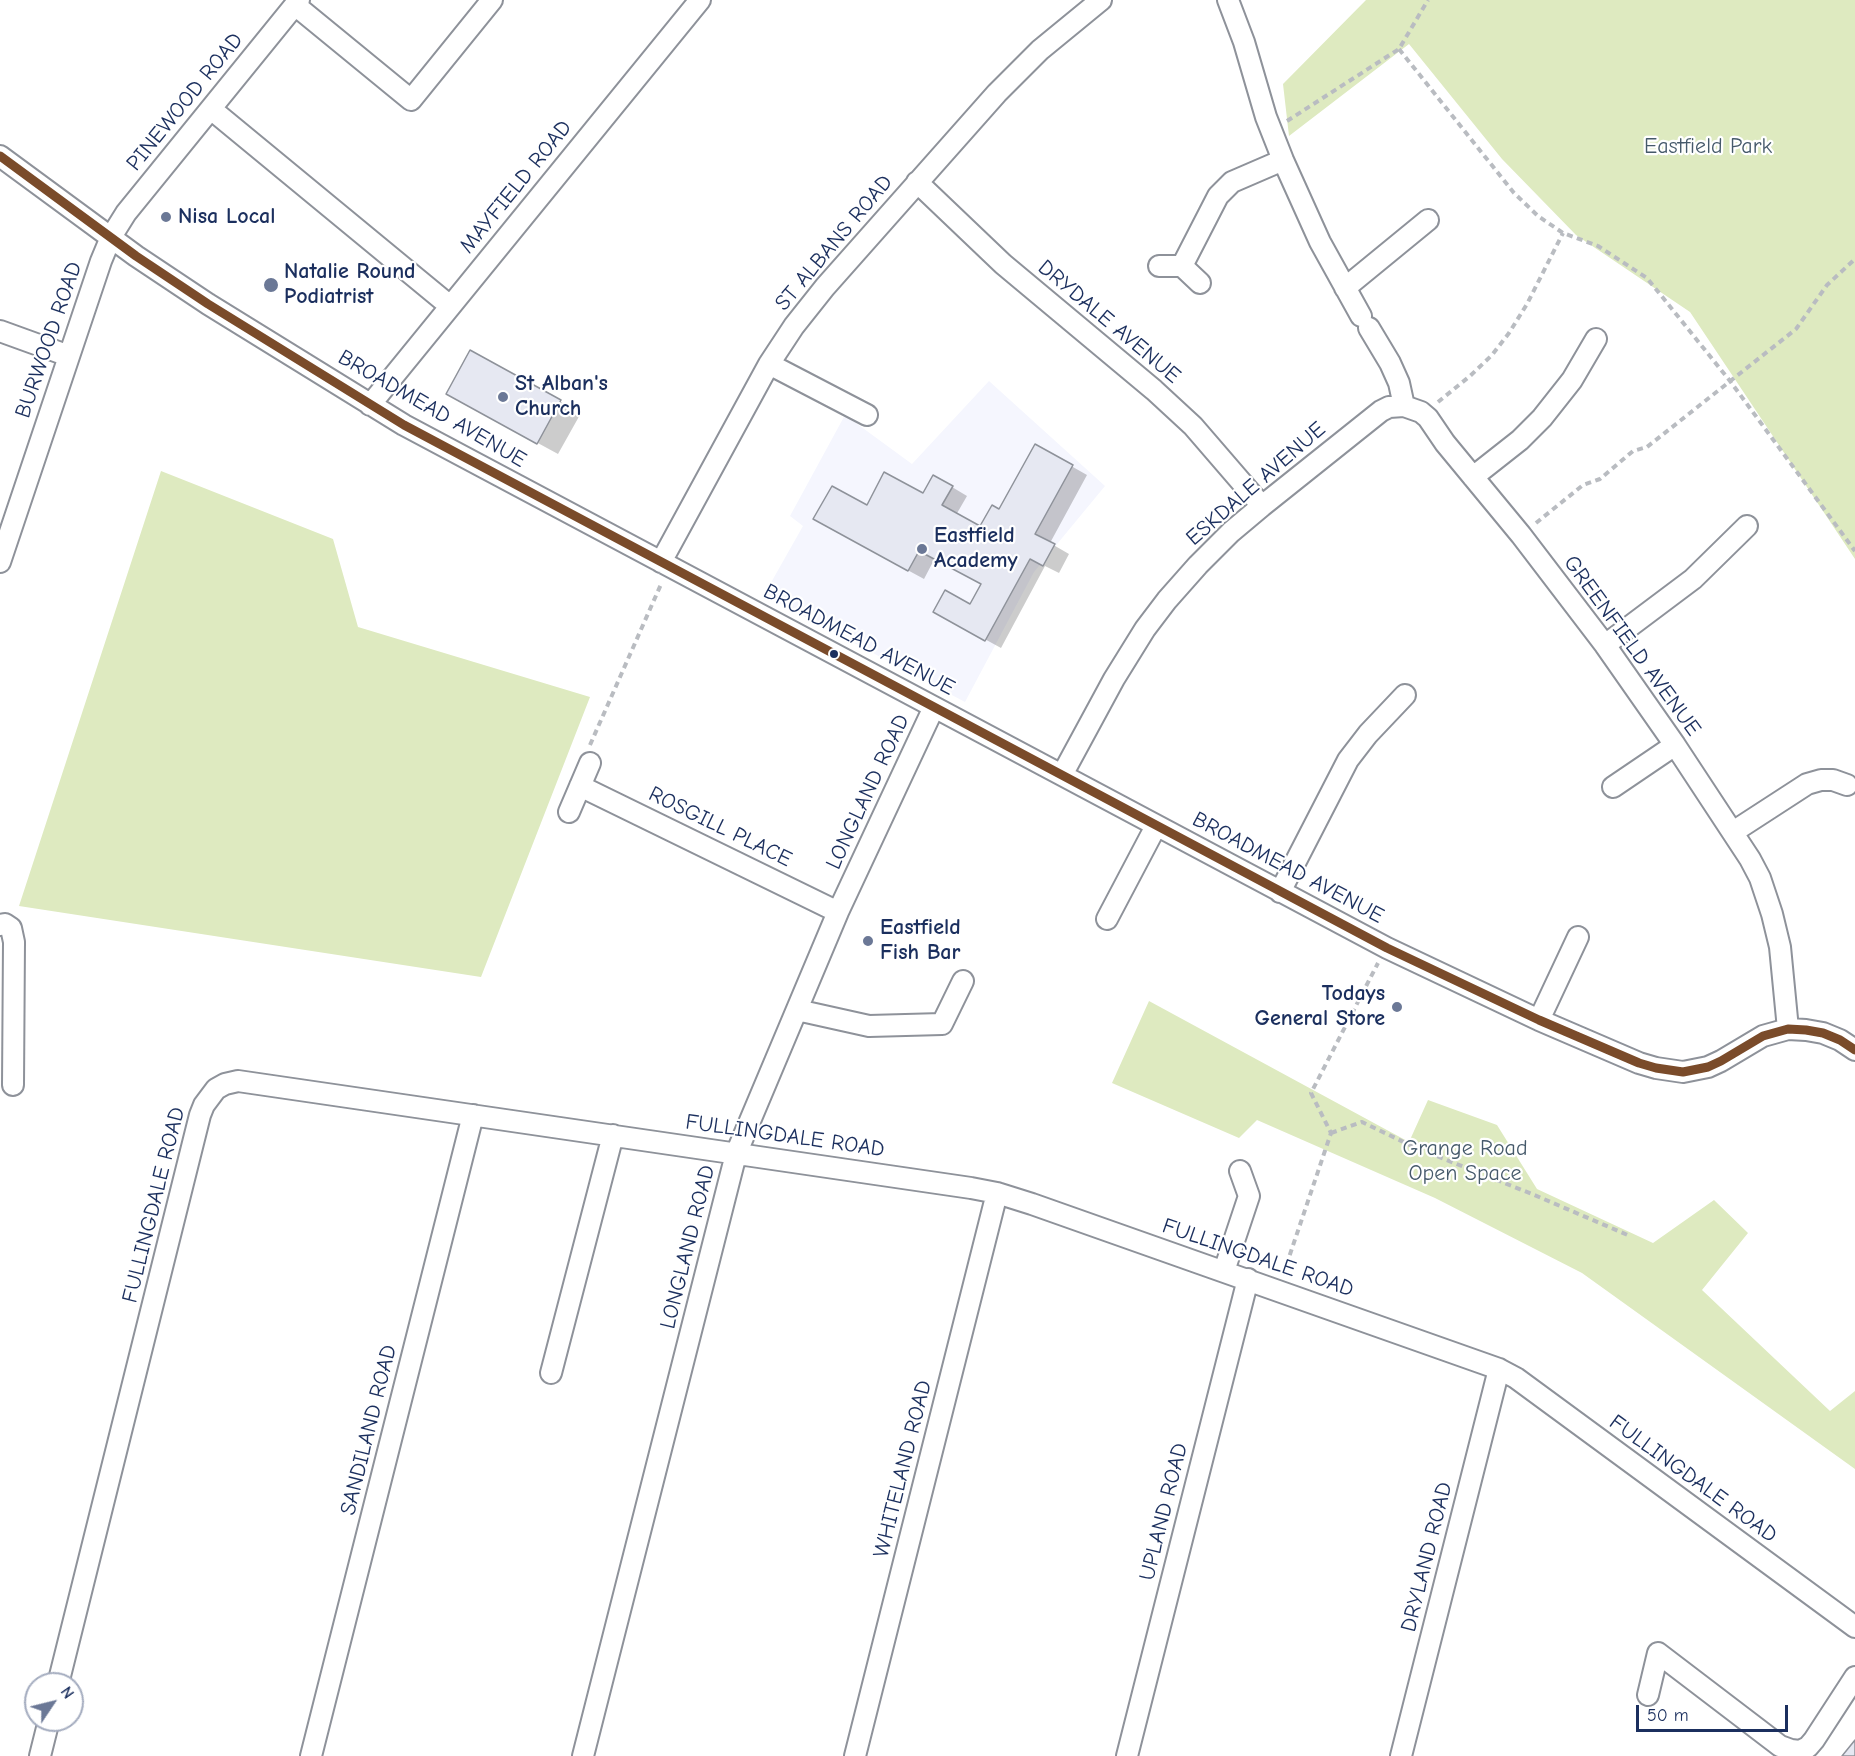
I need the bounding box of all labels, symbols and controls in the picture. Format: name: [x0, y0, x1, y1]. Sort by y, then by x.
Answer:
street label: PINEWOOD ROAD: [121, 28, 249, 176]
street label: MAYFIELD ROAD: [454, 115, 578, 259]
park label: Eastfield Park: [1644, 134, 1772, 160]
street label: ST ALBANS ROAD: [770, 170, 898, 316]
place label: Nisa Local: [178, 204, 275, 230]
marker: Nisa Local: [159, 210, 173, 224]
street label: DRYDALE AVENUE: [1032, 255, 1186, 389]
street label: BURWOOD ROAD: [10, 258, 88, 422]
place label: Natalie Round Podiatrist: [284, 259, 416, 310]
marker: Natalie Round Podiatrist: [262, 276, 280, 294]
street label: BROADMEAD AVENUE: [333, 344, 531, 474]
place label: St Alban's Church: [515, 371, 608, 422]
marker: St Alban's Church: [496, 390, 510, 404]
street label: ESKDALE AVENUE: [1181, 416, 1331, 552]
place label: Eastfield Academy: [934, 523, 1018, 574]
marker: Eastfield Academy: [915, 542, 929, 556]
street label: GREENFIELD AVENUE: [1558, 551, 1706, 741]
street label: BROADMEAD AVENUE: [759, 578, 959, 702]
unlabelled marker: [828, 648, 840, 660]
street label: LONGLAND ROAD: [821, 710, 915, 874]
street label: ROSGILL PLACE: [644, 781, 796, 873]
street label: BROADMEAD AVENUE: [1188, 806, 1388, 930]
place label: Eastfield Fish Bar: [880, 915, 961, 966]
marker: Eastfield Fish Bar: [861, 934, 875, 948]
place label: Todays General Store: [1254, 981, 1385, 1032]
marker: Todays General Store: [1390, 1000, 1404, 1014]
street label: FULLINGDALE ROAD: [117, 1104, 191, 1306]
street label: FULLINGDALE ROAD: [684, 1109, 886, 1163]
park label: Grange Road Open Space: [1402, 1136, 1528, 1188]
street label: LONGLAND ROAD: [655, 1162, 721, 1332]
street label: FULLINGDALE ROAD: [1159, 1213, 1357, 1303]
street label: SANDILAND ROAD: [335, 1342, 403, 1518]
street label: WHITELAND ROAD: [868, 1378, 938, 1560]
street label: FULLINGDALE ROAD: [1604, 1409, 1782, 1549]
street label: UPLAND ROAD: [1134, 1440, 1194, 1584]
street label: DRYLAND ROAD: [1396, 1479, 1458, 1635]
north arrow: [24, 1672, 84, 1732]
text: N: [57, 1683, 77, 1702]
scale bar: [1639, 1693, 1790, 1731]
text: 50 m: [1647, 1705, 1689, 1726]

